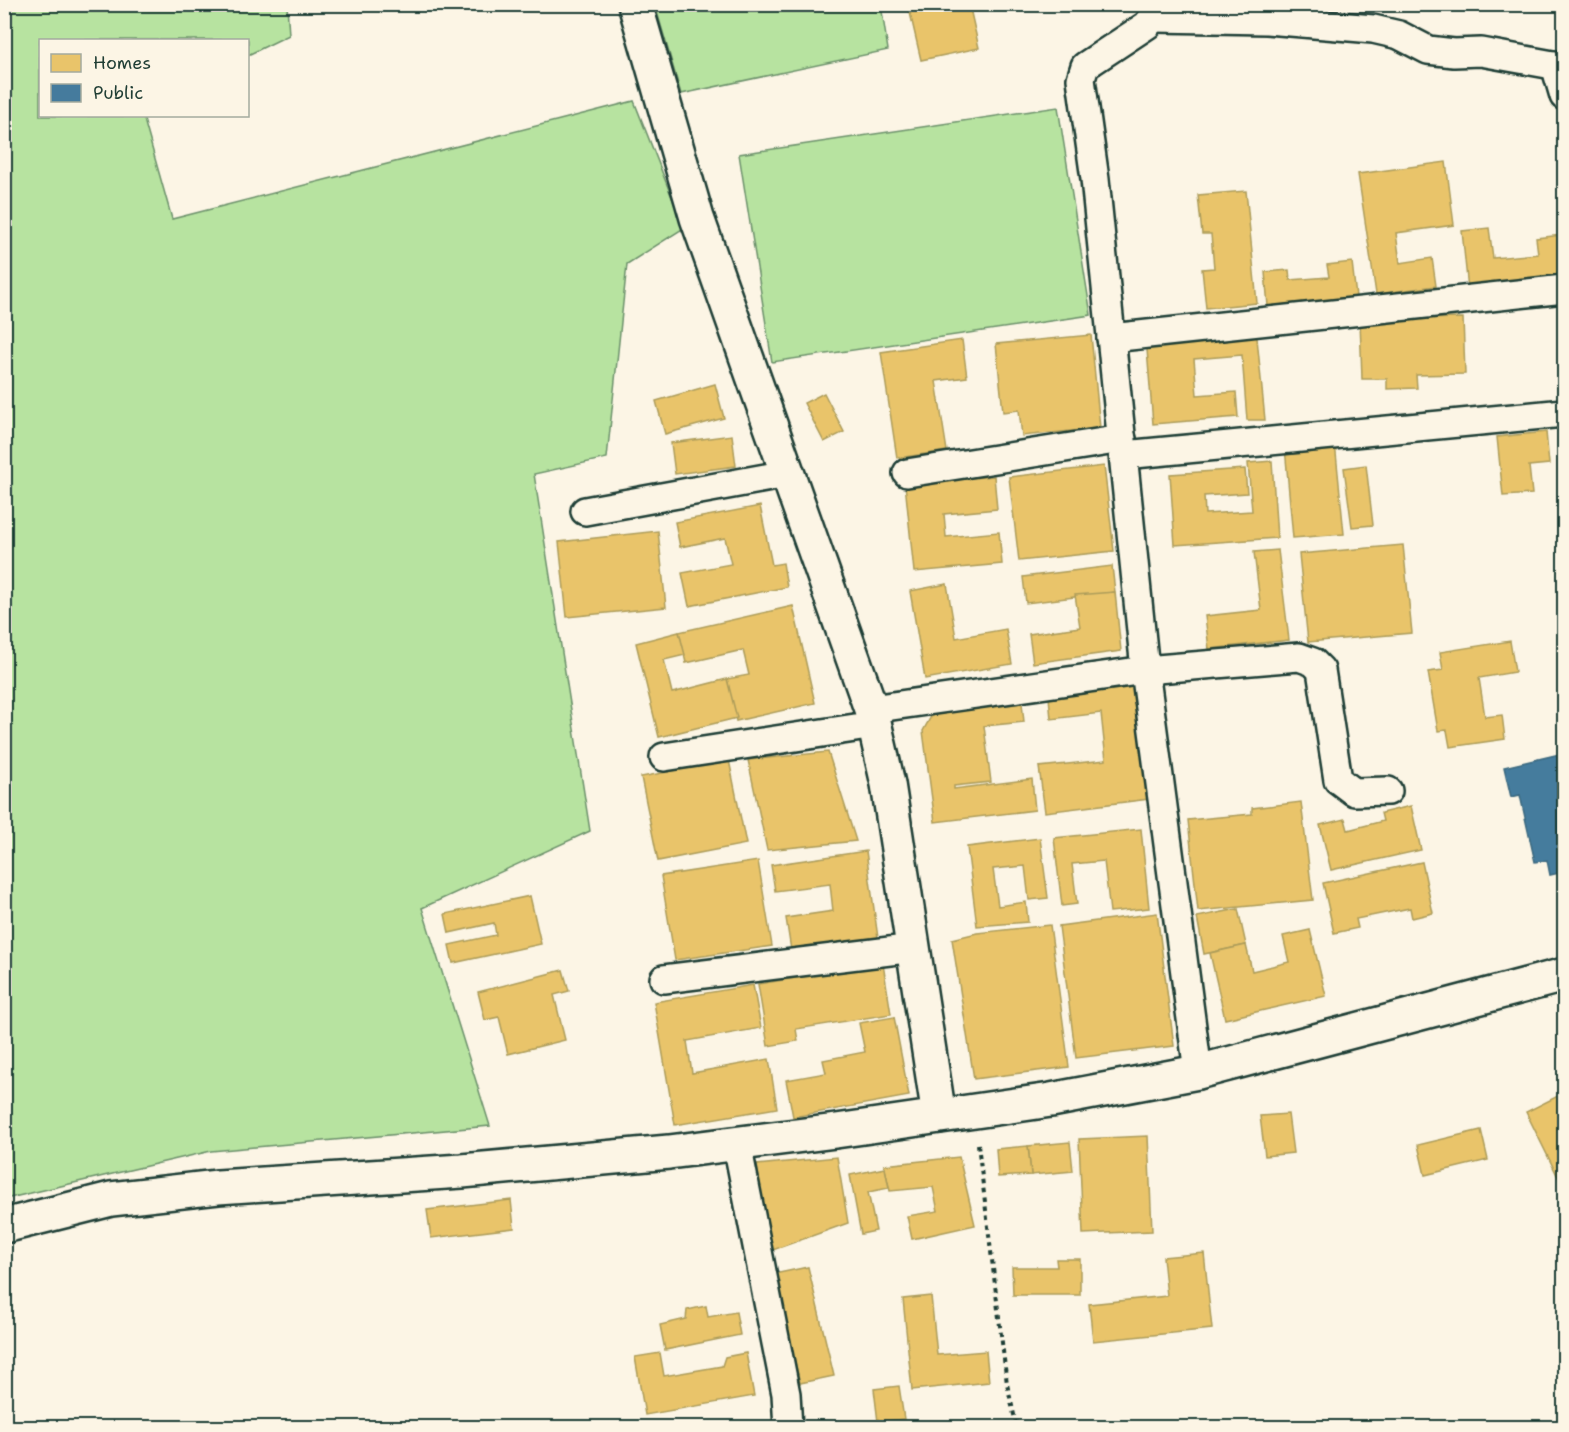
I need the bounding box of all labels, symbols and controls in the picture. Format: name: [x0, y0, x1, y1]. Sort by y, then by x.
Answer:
legend: [39, 39, 249, 117]
text: Homes: [93, 51, 151, 75]
text: Public: [93, 81, 143, 105]

